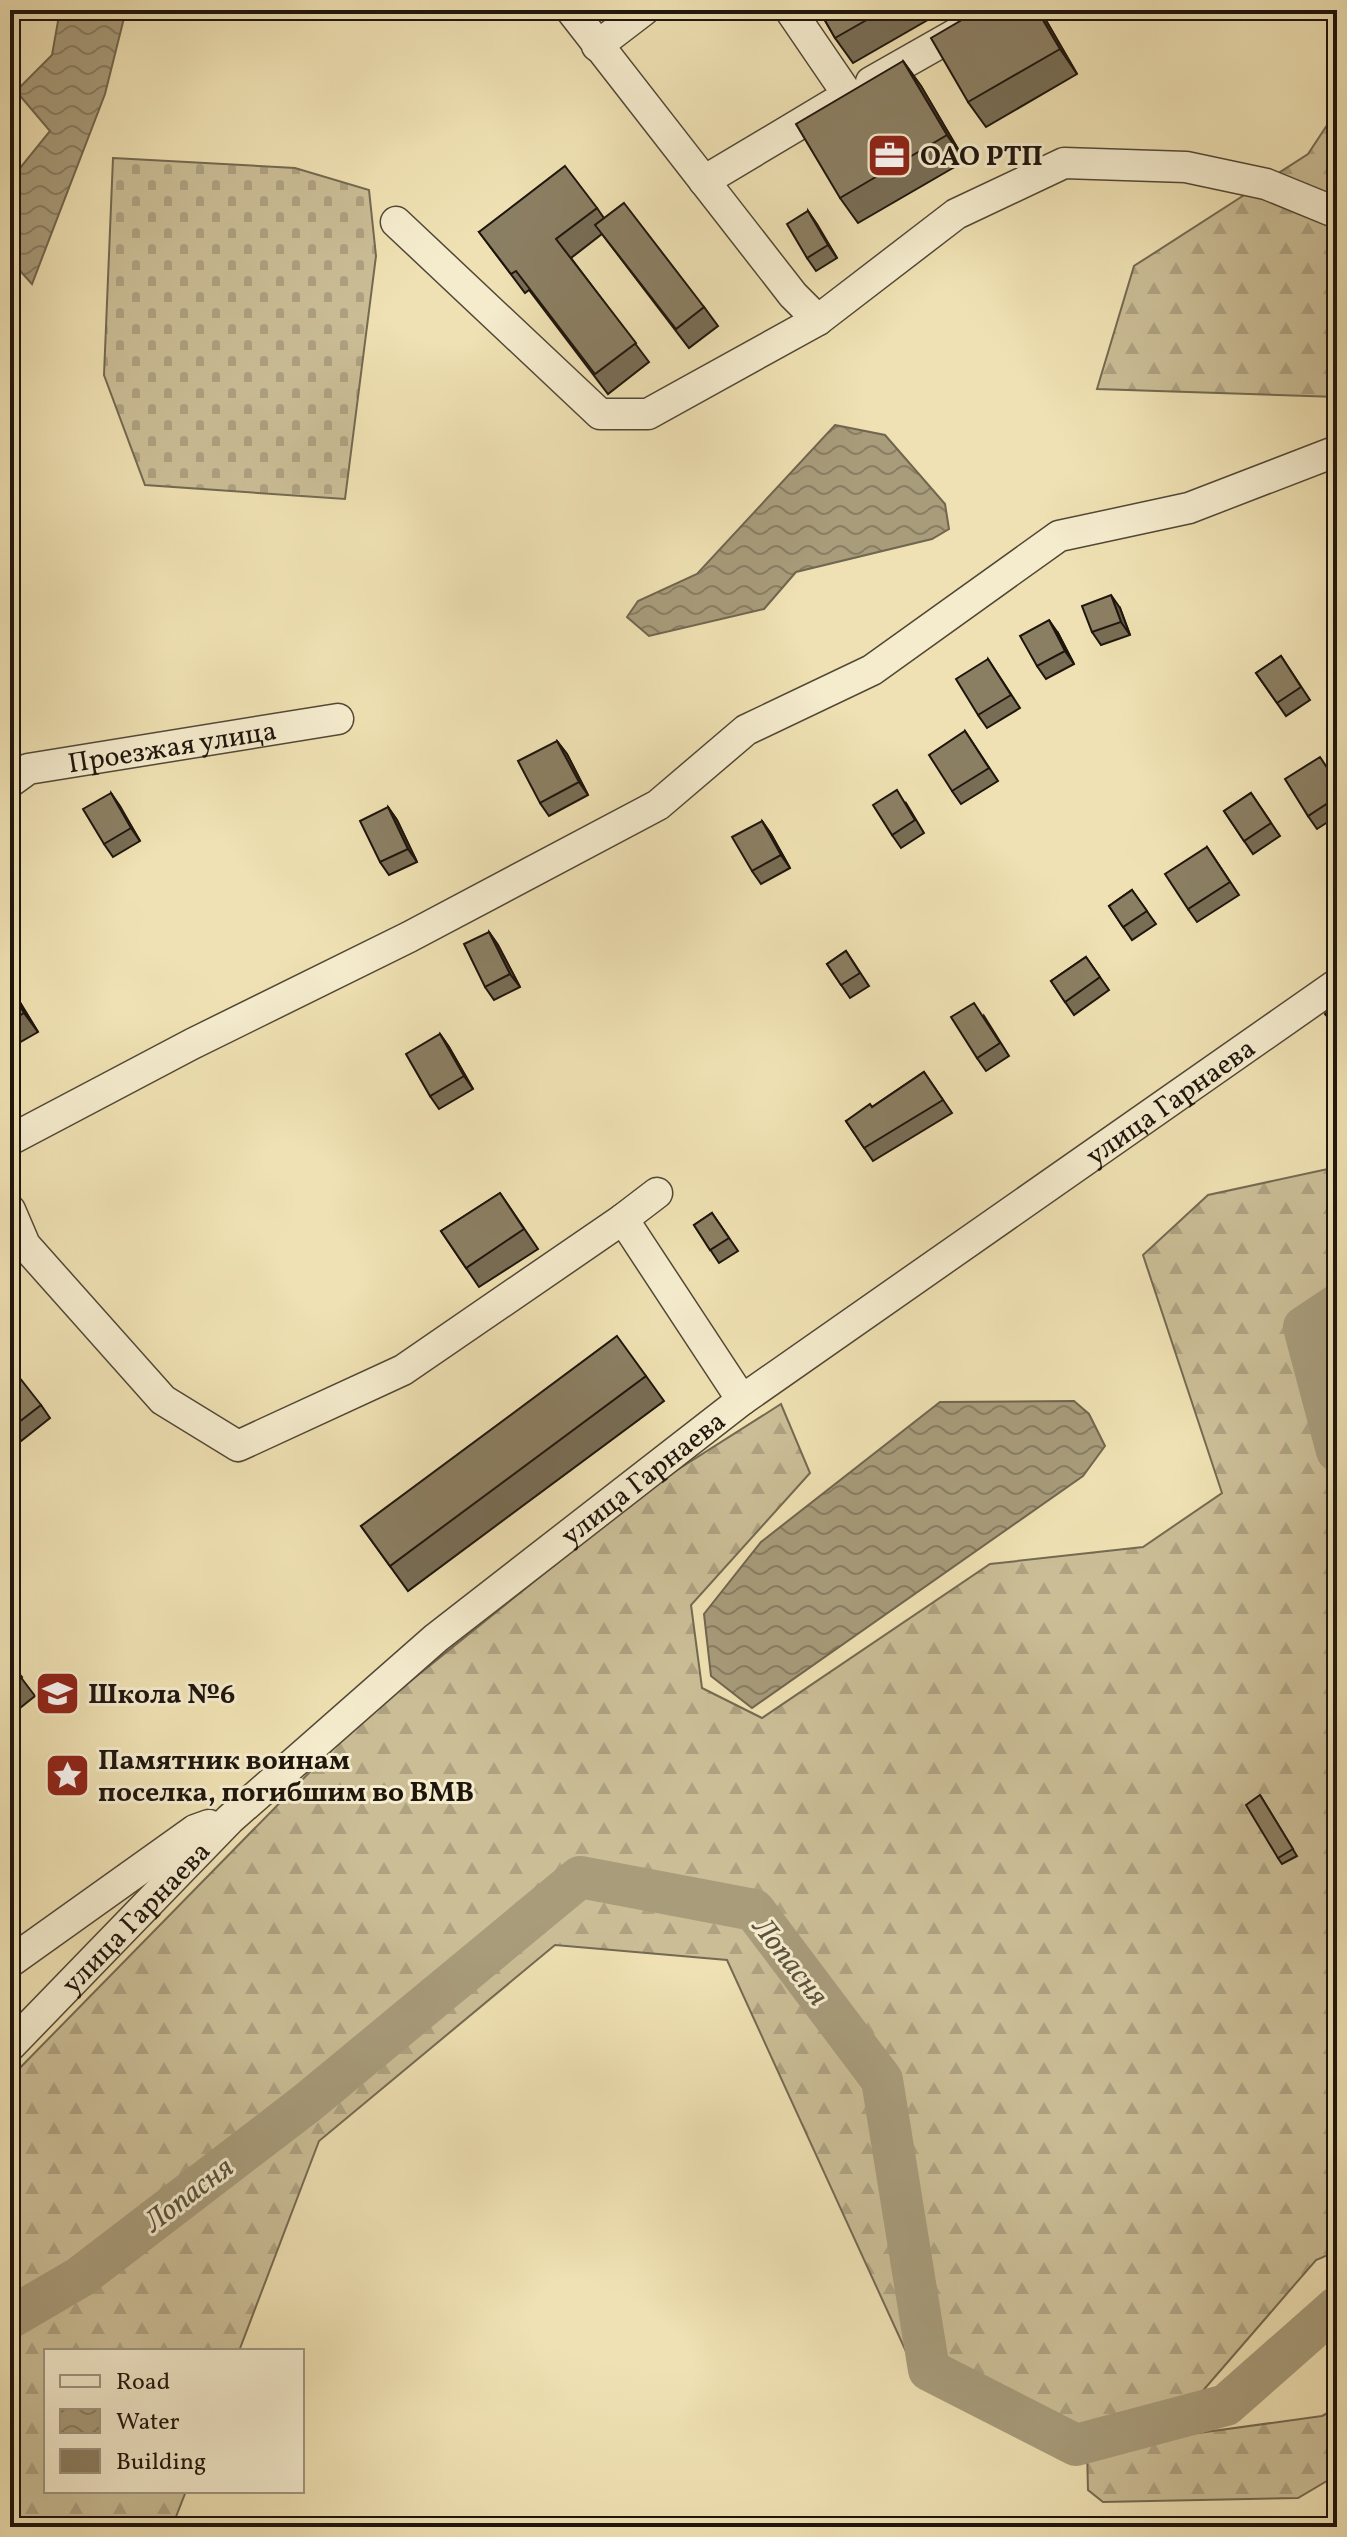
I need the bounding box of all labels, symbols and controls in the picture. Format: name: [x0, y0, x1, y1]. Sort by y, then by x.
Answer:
office icon: ОАО РТП: [865, 131, 913, 179]
place label: ОАО РТП: [920, 138, 1043, 177]
street label: Проезжая улица: [65, 712, 279, 784]
street label: улица Гарнаева: [1078, 1030, 1264, 1176]
street label: улица Гарнаева: [553, 1403, 735, 1556]
school or university icon: Школа №6: [33, 1669, 81, 1717]
place label: Школа №6: [88, 1676, 235, 1715]
place label: Памятник воинам поселка, погибшим во ВМВ: [98, 1742, 474, 1813]
place icon: Памятник воинам поселка, погибшим во ВМВ: [43, 1751, 91, 1799]
street label: улица Гарнаева: [54, 1833, 220, 2004]
water label: Лопасня: [741, 1908, 838, 2016]
water label: Лопасня: [135, 2148, 243, 2244]
legend: [44, 2349, 304, 2493]
text: Road: [116, 2366, 170, 2400]
text: Water: [116, 2406, 180, 2440]
text: Building: [116, 2446, 206, 2480]

